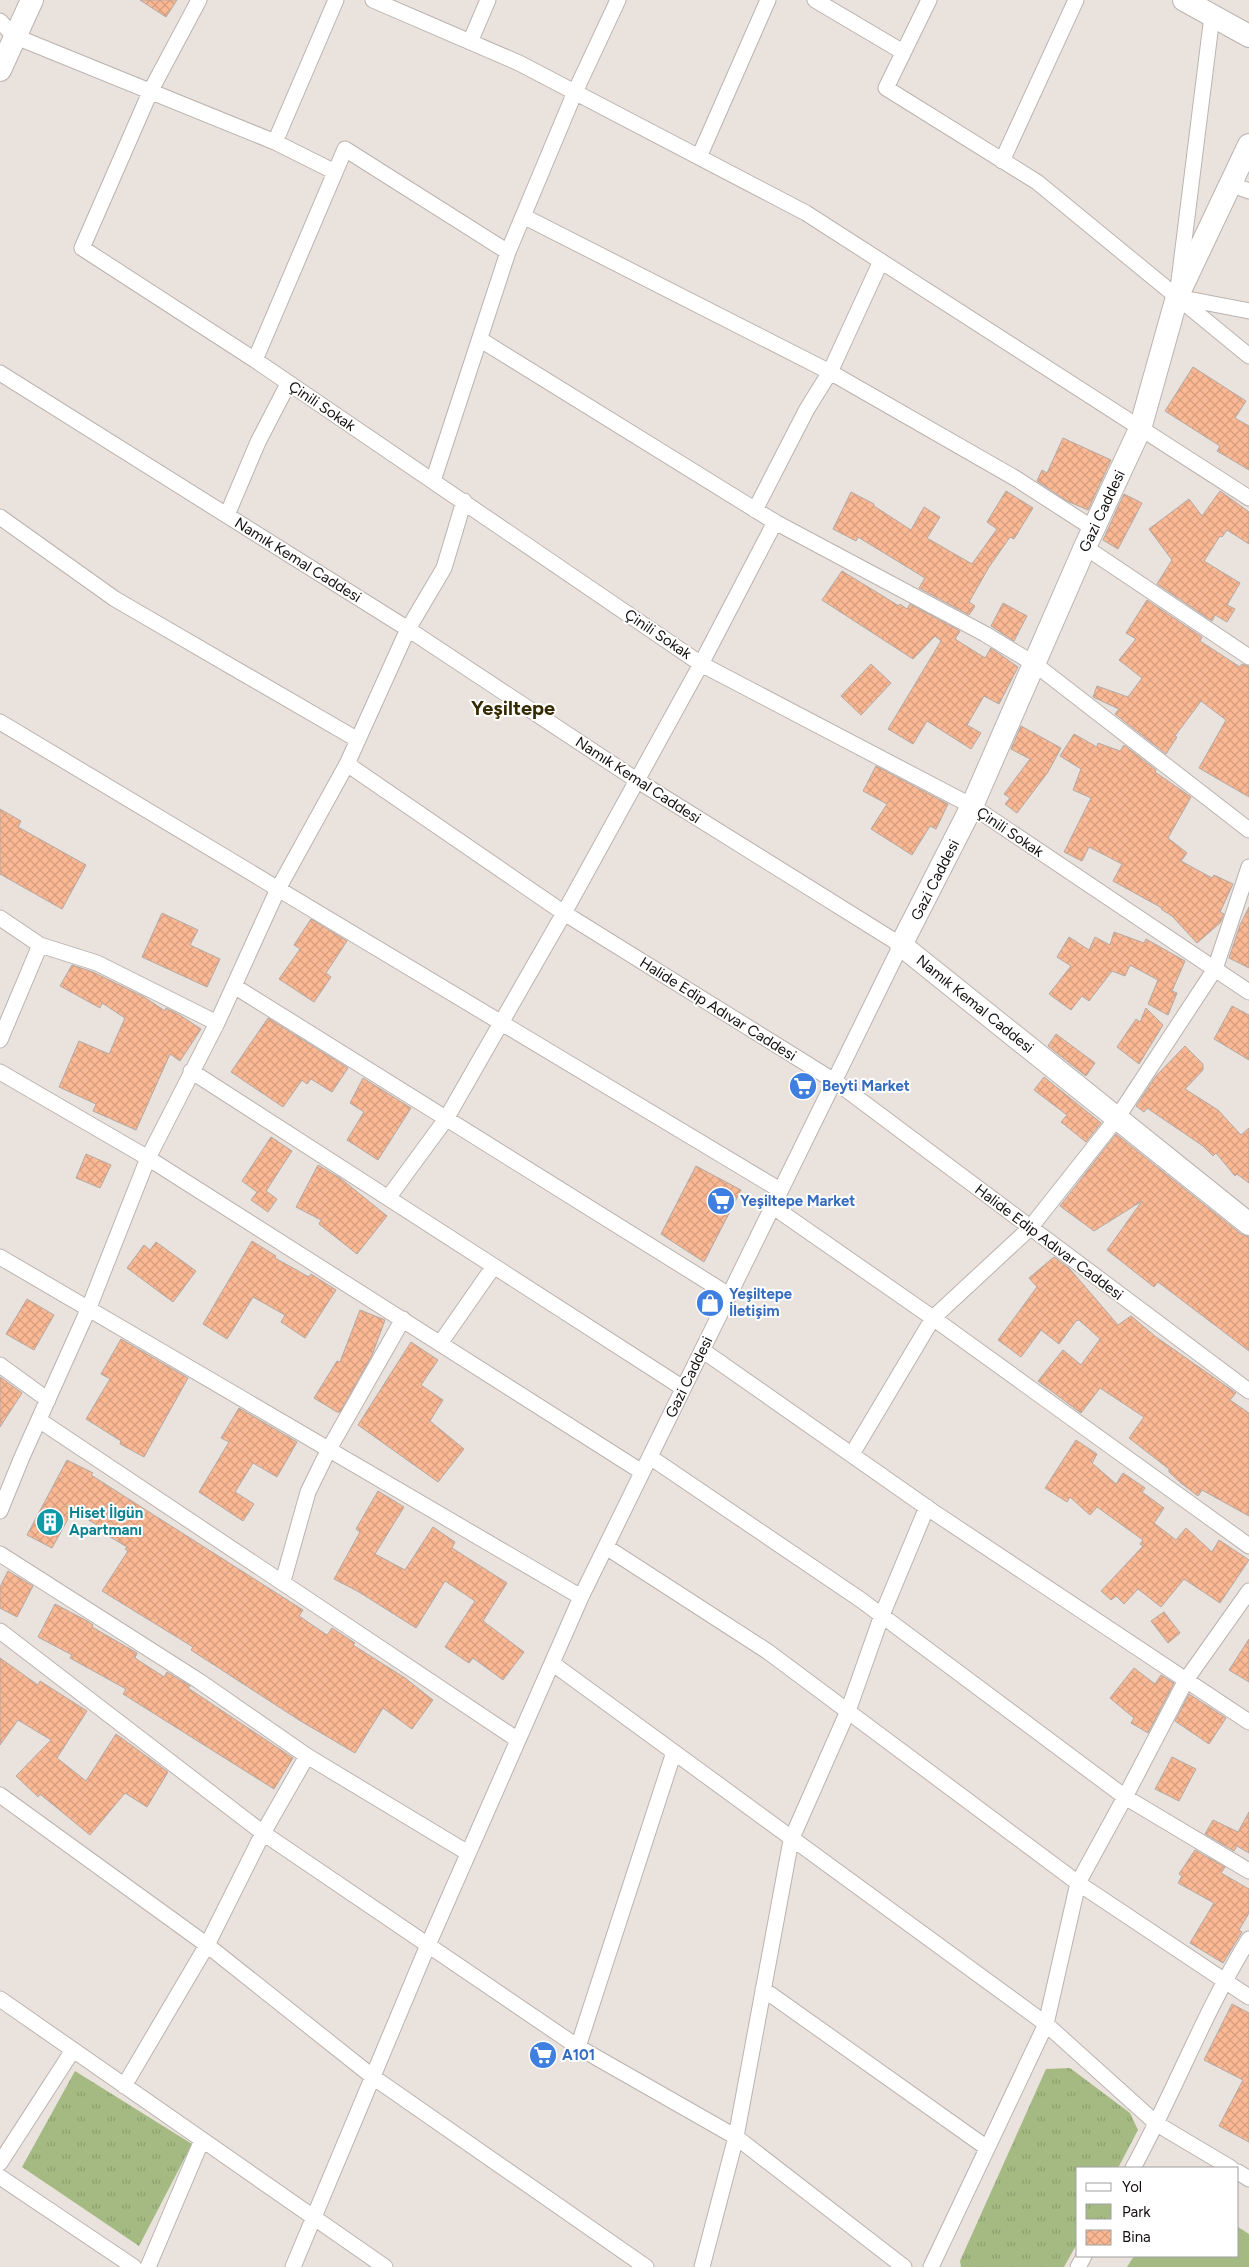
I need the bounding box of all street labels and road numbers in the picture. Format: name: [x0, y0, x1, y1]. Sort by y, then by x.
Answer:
street label: Çinili Sokak: [285, 377, 359, 435]
street label: Gazi Caddesi: [1075, 467, 1129, 555]
street label: Namık Kemal Caddesi: [231, 514, 365, 606]
street label: Çinili Sokak: [621, 605, 695, 663]
street label: Namık Kemal Caddesi: [572, 733, 704, 827]
street label: Çinili Sokak: [973, 803, 1047, 861]
street label: Gazi Caddesi: [907, 837, 963, 923]
street label: Namık Kemal Caddesi: [913, 951, 1037, 1057]
street label: Halide Edip Adıvar Caddesi: [636, 953, 800, 1065]
street label: Halide Edip Adıvar Caddesi: [971, 1180, 1127, 1304]
street label: Gazi Caddesi: [662, 1333, 716, 1421]

